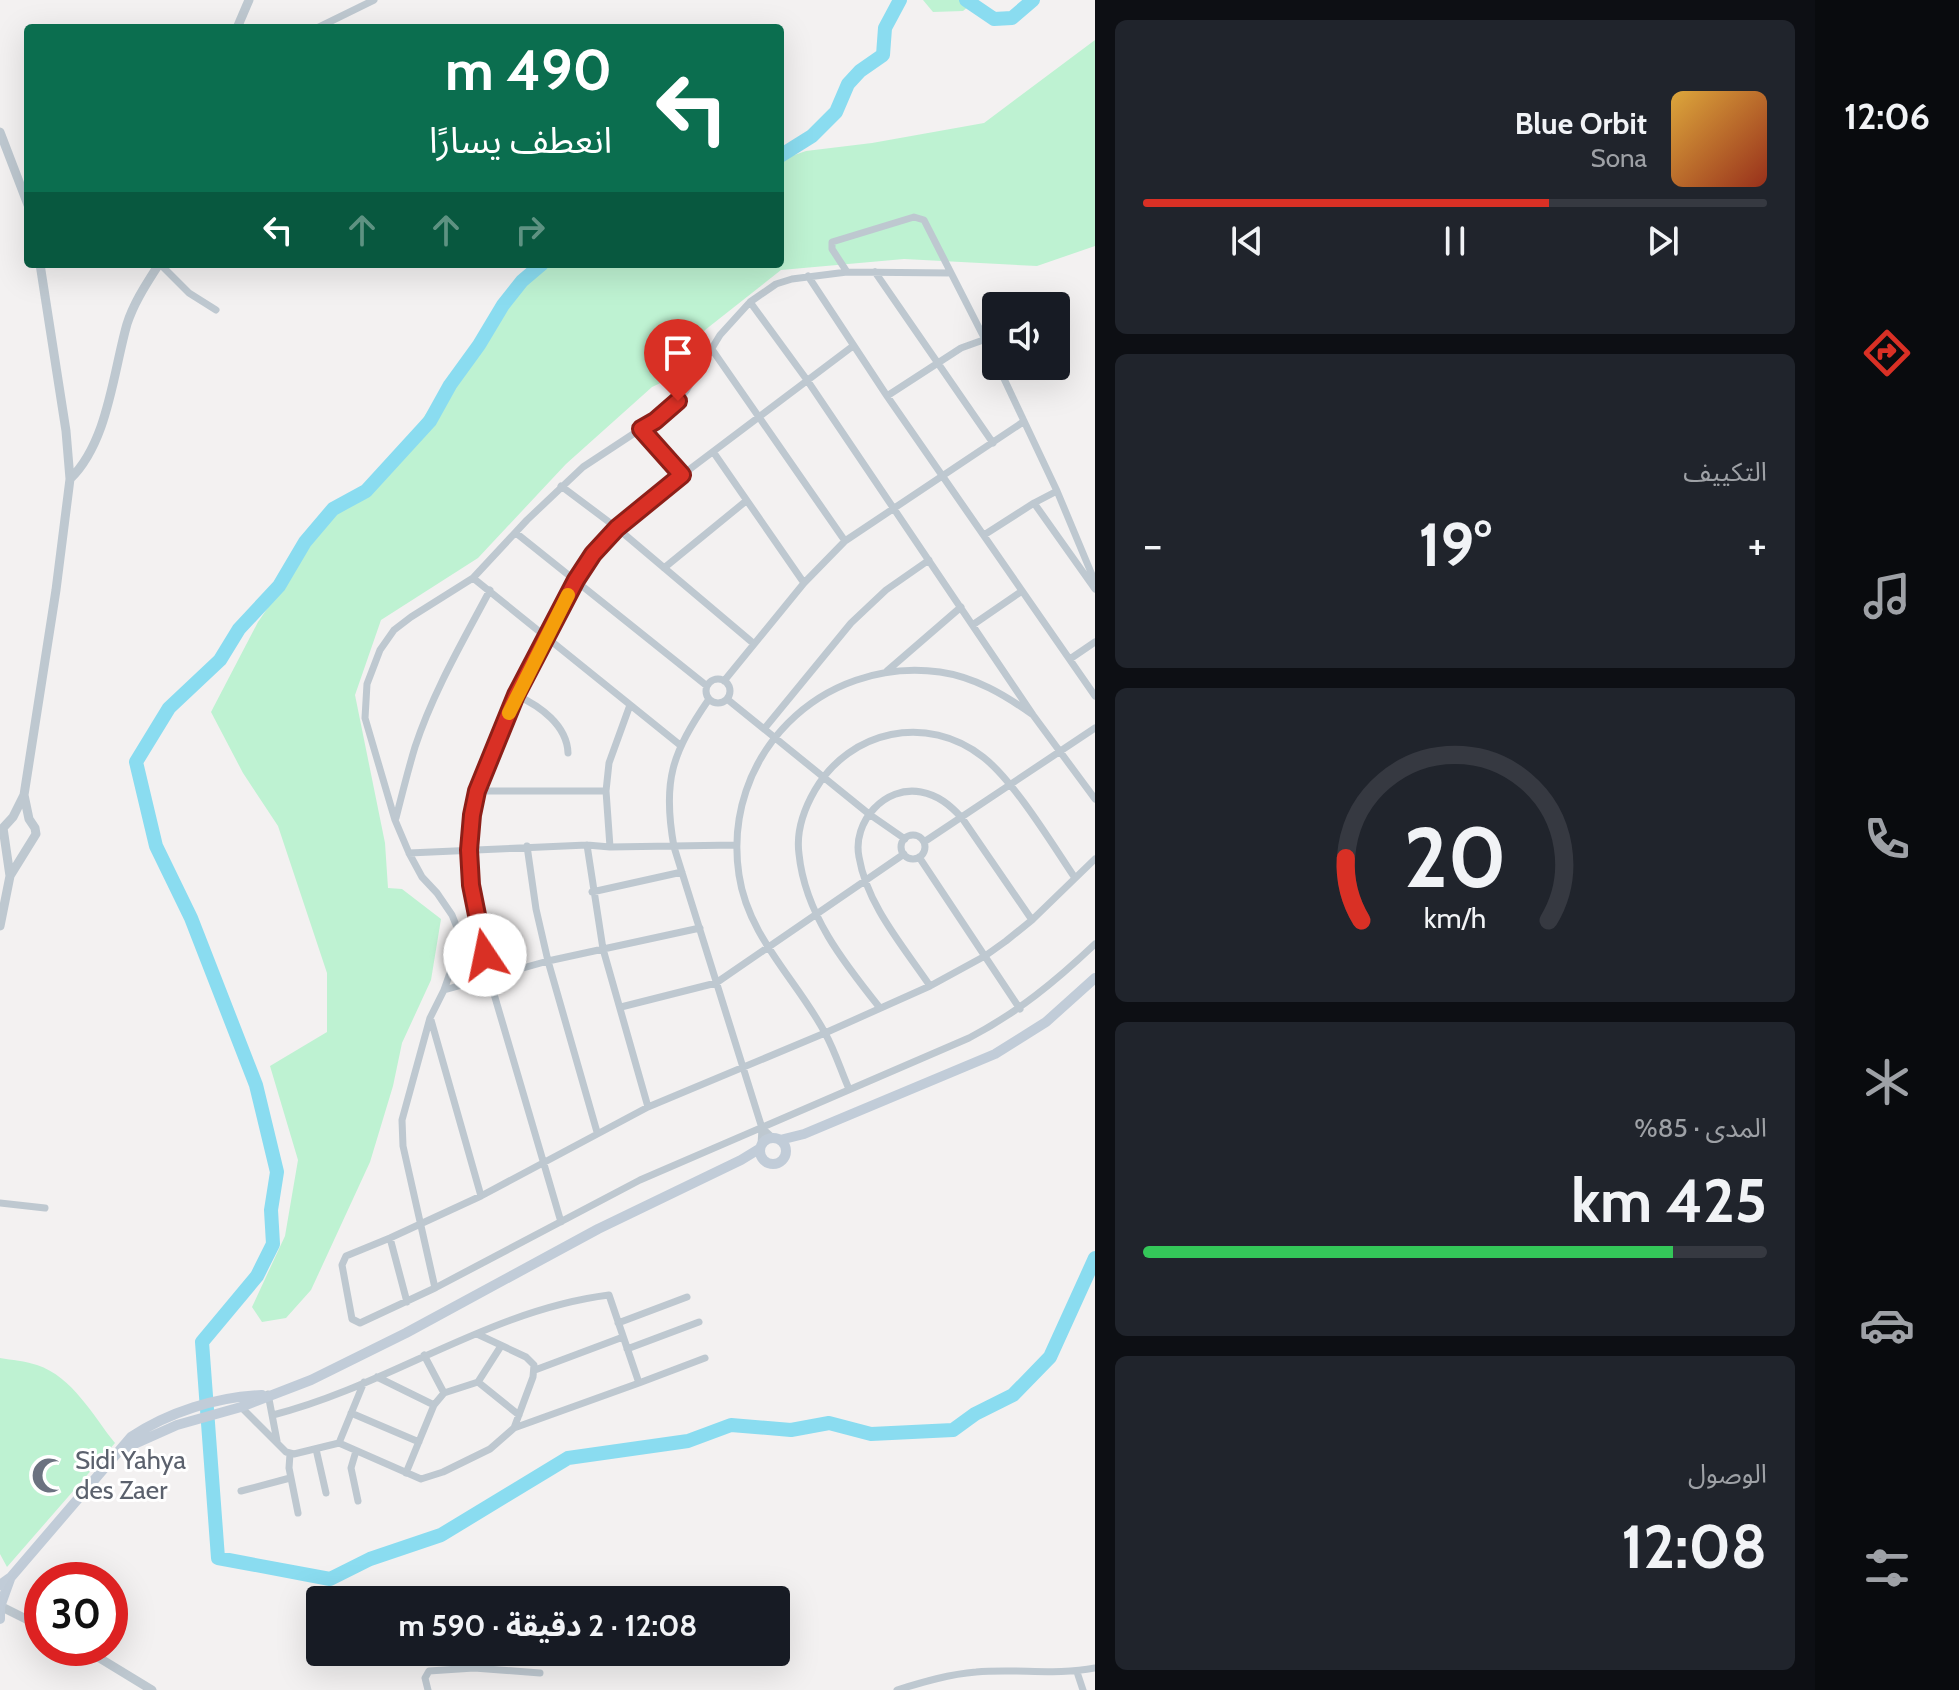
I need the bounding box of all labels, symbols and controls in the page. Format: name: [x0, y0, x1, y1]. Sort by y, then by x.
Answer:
text: 490 m: [445, 36, 612, 104]
icon: left: [640, 56, 744, 160]
text: 12:06: [1844, 94, 1930, 138]
text: Blue Orbit: [1515, 105, 1647, 142]
text: انعطف يسارًا: [429, 118, 612, 162]
text: Sona: [1591, 142, 1647, 174]
icon: left: [256, 208, 300, 252]
icon: ahead: [340, 208, 384, 252]
icon: ahead: [424, 208, 468, 252]
icon: right: [508, 208, 552, 252]
icon: previous: [1225, 219, 1269, 263]
icon: pause: [1433, 219, 1477, 263]
icon: next: [1641, 219, 1685, 263]
map controls: [982, 292, 1070, 380]
button: sound: [982, 292, 1070, 380]
pin: [644, 319, 712, 401]
icon: directions: [1859, 325, 1915, 381]
icon: arrive: [656, 331, 700, 375]
text: التكييف: [1683, 456, 1767, 488]
text: 19°: [1418, 508, 1492, 581]
text: −: [1143, 518, 1162, 571]
text: +: [1748, 518, 1767, 571]
icon: music: [1859, 568, 1915, 624]
text: 20: [1404, 807, 1506, 908]
icon: phone: [1859, 811, 1915, 867]
text: km/h: [1424, 900, 1486, 935]
position arrow: [443, 913, 527, 997]
icon: climate: [1859, 1054, 1915, 1110]
text: المدى · 85%: [1634, 1112, 1767, 1144]
text: 425 km: [1571, 1164, 1767, 1237]
icon: car: [1859, 1297, 1915, 1353]
place label: Sidi Yahya des Zaer: [75, 1444, 187, 1506]
mosque icon: Sidi Yahya des Zaer: [30, 1456, 68, 1494]
text: الوصول: [1688, 1458, 1767, 1490]
text: 12:08: [1621, 1510, 1767, 1583]
icon: filters: [1859, 1540, 1915, 1596]
speed limit sign: 30: [24, 1562, 128, 1666]
text: 12:08 · 2 دقيقة · 590 m: [399, 1607, 697, 1644]

